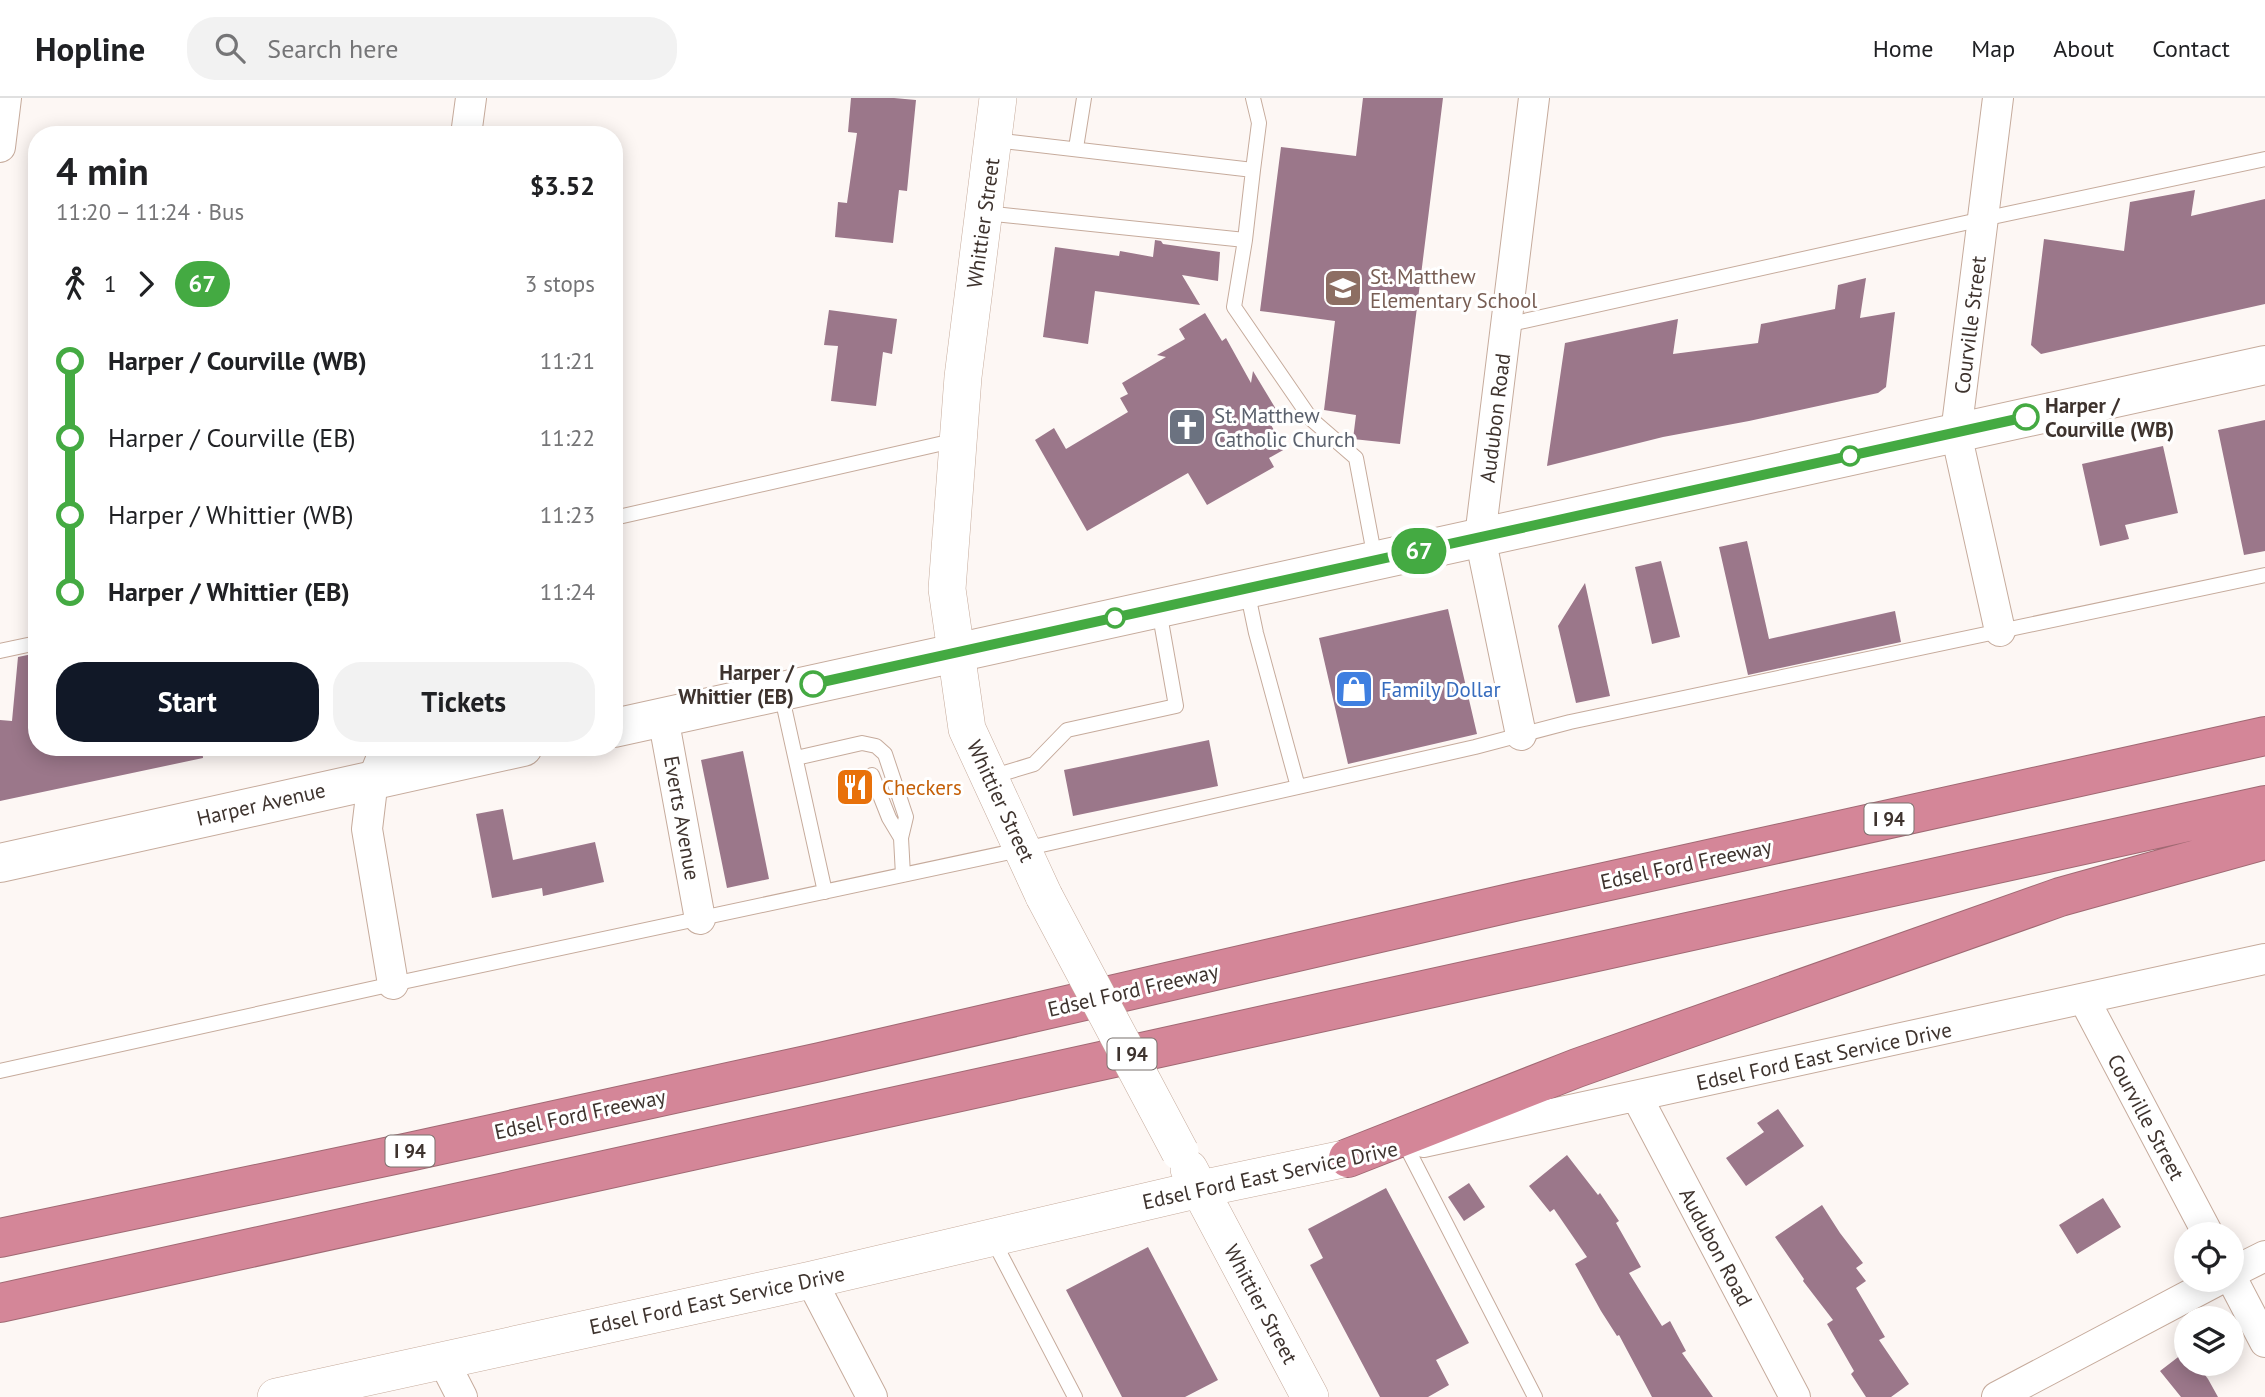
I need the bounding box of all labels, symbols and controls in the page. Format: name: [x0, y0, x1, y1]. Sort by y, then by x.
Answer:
search box: [187, 17, 677, 80]
text: Hopline: [35, 27, 145, 70]
icon: search: [211, 29, 249, 67]
text: Search here: [267, 32, 398, 65]
text: Home: [1873, 33, 1933, 64]
text: Map: [1971, 33, 2015, 64]
text: About: [2053, 33, 2114, 64]
text: Contact: [2152, 33, 2230, 64]
text: 4 min: [56, 146, 149, 195]
street label: Whittier Street: [960, 156, 1006, 290]
text: $3.52: [530, 169, 595, 202]
text: 11:20 – 11:24 · Bus: [56, 197, 244, 226]
street label: Courville Street: [1948, 254, 1992, 396]
place label: St. Matthew Elementary School: [1370, 263, 1537, 314]
icon: walk: [56, 265, 94, 303]
icon: forward: [127, 265, 165, 303]
school or university icon: St. Matthew Elementary School: [1322, 267, 1364, 309]
text: 67: [189, 268, 216, 299]
text: 1: [104, 269, 117, 298]
text: 3 stops: [525, 269, 595, 298]
text: Harper / Courville (WB): [108, 344, 367, 377]
text: 11:21: [540, 346, 595, 375]
street label: Audubon Road: [1474, 352, 1516, 484]
place label: Harper / Courville (WB): [2045, 392, 2174, 443]
place label: St. Matthew Catholic Church: [1214, 402, 1355, 453]
marker: Harper / Courville (WB): [2013, 404, 2039, 430]
church icon: St. Matthew Catholic Church: [1166, 406, 1208, 448]
text: Harper / Courville (EB): [108, 421, 356, 454]
text: 11:22: [540, 423, 595, 452]
unlabelled marker: [1840, 446, 1860, 466]
text: Harper / Whittier (WB): [108, 498, 354, 531]
text: 11:23: [540, 500, 595, 529]
line badge: 67: [1388, 528, 1450, 574]
text: 67: [1405, 535, 1433, 566]
text: Harper / Whittier (EB): [108, 575, 350, 608]
text: 11:24: [540, 577, 595, 606]
unlabelled marker: [1105, 608, 1125, 628]
place label: Harper / Whittier (EB): [678, 659, 795, 710]
button: Start: [56, 662, 319, 742]
button: Tickets: [333, 662, 595, 742]
shop icon: Family Dollar: [1333, 668, 1375, 710]
marker: Harper / Whittier (EB): [800, 671, 826, 697]
place label: Family Dollar: [1381, 676, 1501, 703]
street label: Whittier Street: [961, 736, 1041, 866]
street label: Everts Avenue: [658, 754, 706, 882]
restaurant icon: Checkers: [834, 766, 876, 808]
place label: Checkers: [882, 774, 962, 801]
street label: Harper Avenue: [194, 776, 328, 832]
road number: I 94: [1864, 804, 1913, 834]
street label: Edsel Ford Freeway: [1598, 833, 1774, 895]
street label: Edsel Ford Freeway: [1045, 957, 1221, 1023]
street label: Edsel Ford East Service Drive: [1694, 1016, 1954, 1096]
road number: I 94: [1108, 1038, 1156, 1070]
street label: Courville Street: [2101, 1049, 2191, 1185]
street label: Edsel Ford Freeway: [492, 1083, 668, 1145]
road number: I 94: [386, 1135, 434, 1166]
street label: Edsel Ford East Service Drive: [1140, 1135, 1400, 1215]
street label: Audubon Road: [1673, 1183, 1759, 1311]
map controls: [2174, 1222, 2244, 1376]
button: locate: [2174, 1222, 2244, 1292]
street label: Whittier Street: [1218, 1240, 1304, 1368]
street label: Edsel Ford East Service Drive: [587, 1260, 847, 1340]
button: layers: [2174, 1306, 2244, 1376]

